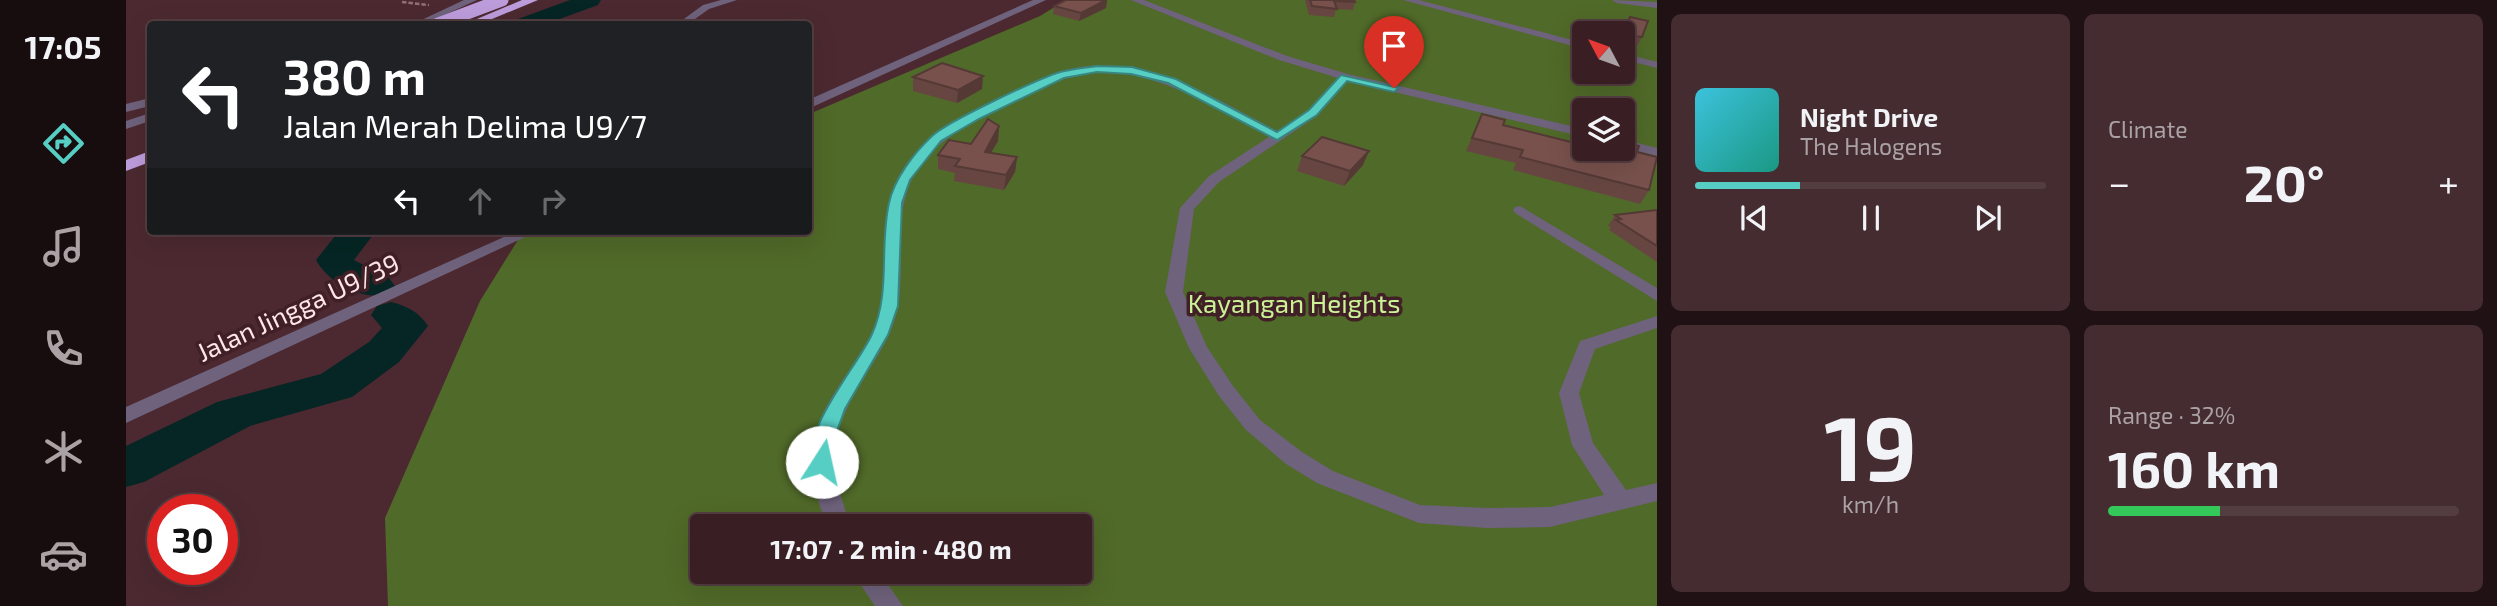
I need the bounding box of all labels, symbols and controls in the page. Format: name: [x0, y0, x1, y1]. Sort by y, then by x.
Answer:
pin: [1364, 16, 1424, 88]
north arrow: [1572, 21, 1634, 84]
map controls: [1572, 21, 1635, 161]
text: 17:05: [25, 27, 101, 65]
icon: arrive: [1375, 27, 1413, 65]
text: 380 m: [283, 46, 426, 105]
icon: left: [168, 49, 259, 140]
button: layers: [1572, 98, 1635, 161]
text: Night Drive: [1800, 101, 1938, 132]
text: Jalan Merah Delima U9/7: [283, 106, 647, 144]
text: Climate: [2108, 115, 2188, 143]
icon: directions: [39, 119, 88, 168]
text: The Halogens: [1800, 132, 1942, 160]
text: 20°: [2244, 150, 2325, 212]
text: −: [2108, 159, 2130, 205]
text: +: [2438, 159, 2459, 205]
icon: left: [388, 182, 426, 220]
icon: ahead: [461, 182, 499, 220]
icon: right: [534, 182, 572, 220]
icon: previous: [1735, 199, 1773, 237]
icon: pause: [1852, 199, 1890, 237]
icon: next: [1969, 199, 2007, 237]
icon: music: [39, 222, 88, 271]
street label: Jalan Jingga U9/39: [191, 246, 404, 367]
park label: Kayangan Heights: [1188, 287, 1400, 318]
icon: phone: [39, 324, 88, 373]
text: 19: [1824, 390, 1917, 499]
text: Range · 32%: [2108, 401, 2235, 429]
position arrow: [785, 425, 859, 499]
icon: climate: [39, 427, 88, 476]
text: 160 km: [2108, 436, 2280, 498]
text: km/h: [1842, 490, 1899, 518]
speed limit sign: 30: [147, 494, 238, 585]
icon: car: [39, 530, 88, 579]
text: 17:07 · 2 min · 480 m: [770, 533, 1012, 564]

